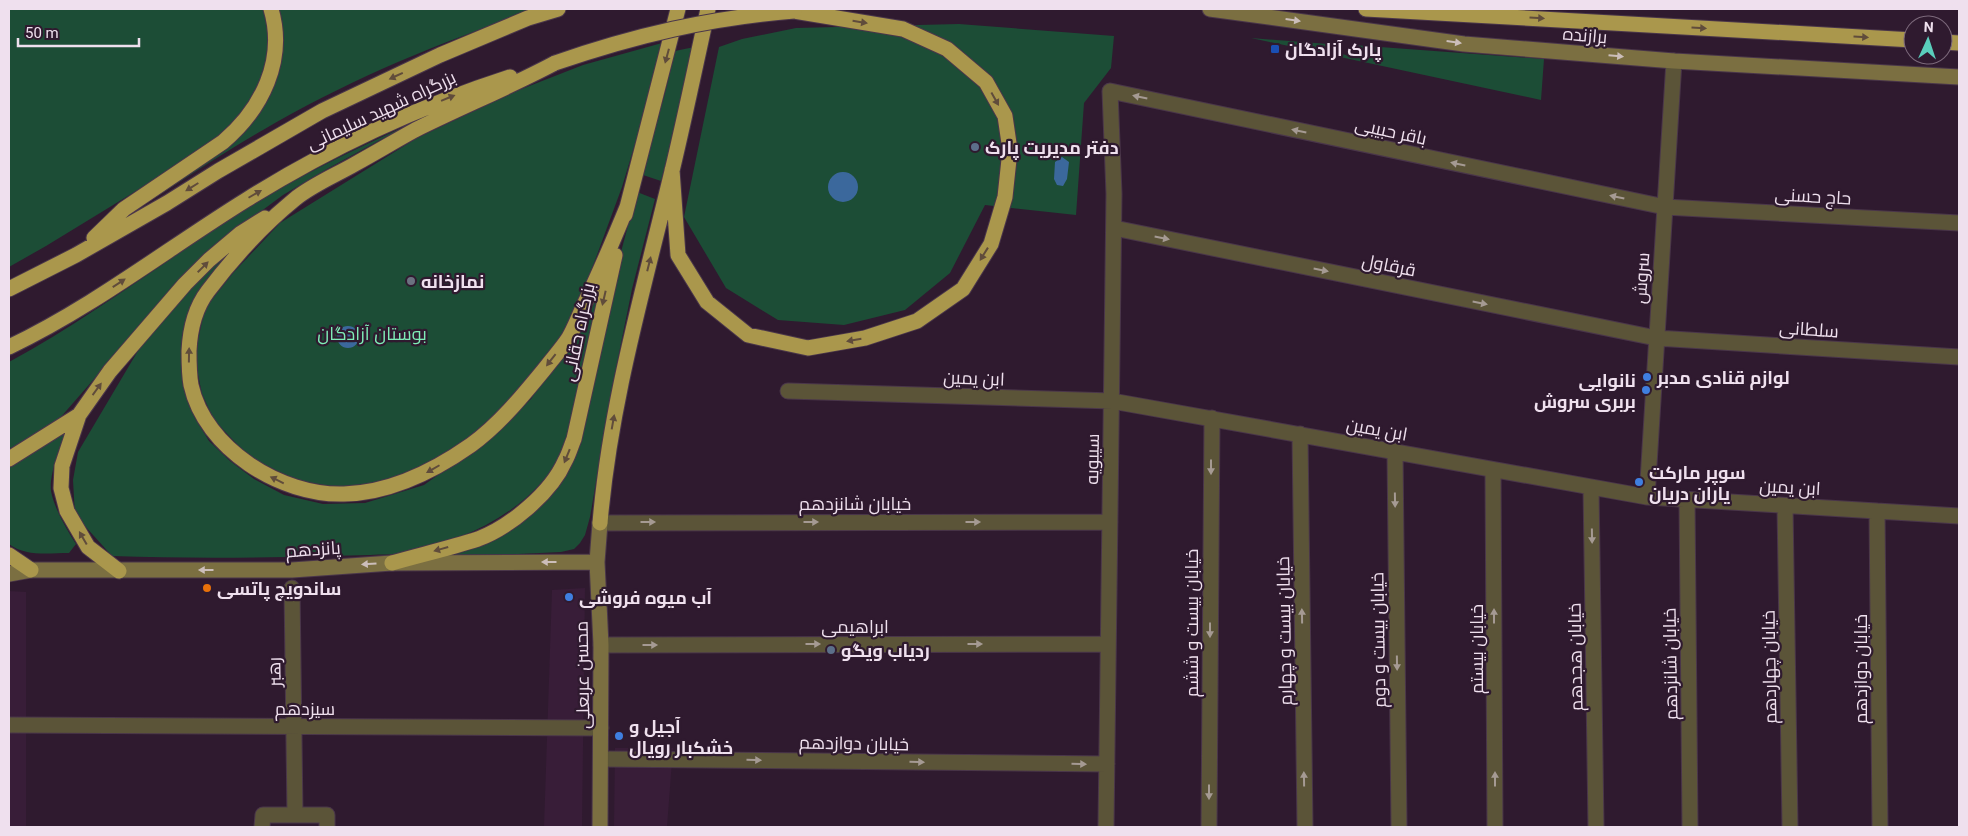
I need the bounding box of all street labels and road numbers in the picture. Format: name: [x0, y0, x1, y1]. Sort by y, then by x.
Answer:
street label: برازنده: [1562, 23, 1608, 48]
street label: بزرگراه شهید سلیمانی: [303, 66, 459, 155]
street label: باقر حبیبی: [1353, 113, 1429, 150]
street label: حاج حسنی: [1774, 184, 1852, 210]
street label: قرقاول: [1360, 250, 1418, 281]
street label: سروش: [1629, 252, 1654, 305]
street label: بزرگراه حقانی: [557, 281, 600, 383]
street label: سلطانی: [1778, 316, 1840, 343]
street label: ابن یمین: [943, 366, 1005, 391]
street label: ابن یمین: [1345, 413, 1409, 446]
street label: سیبویه: [1081, 433, 1104, 485]
street label: ابن یمین: [1759, 475, 1821, 500]
street label: خیابان شانزدهم: [799, 493, 911, 516]
street label: پانزدهم: [285, 537, 342, 563]
street label: خیابان بیست و ششم: [1181, 549, 1204, 697]
street label: خیابان بیست و چهارم: [1272, 556, 1298, 706]
street label: خیابان بیست و دوم: [1366, 572, 1392, 708]
street label: خیابان هجدهم: [1564, 603, 1588, 711]
street label: خیابان بیستم: [1466, 604, 1489, 694]
street label: خیابان شانزدهم: [1659, 608, 1683, 720]
street label: خیابان چهاردهم: [1758, 610, 1782, 724]
street label: خیابان دوازدهم: [1850, 614, 1873, 724]
street label: ابراهیمی: [821, 616, 889, 638]
street label: محسن عربعلی: [571, 621, 594, 729]
street label: رهبر: [263, 657, 286, 688]
street label: سیزدهم: [275, 698, 335, 721]
street label: خیابان دوازدهم: [799, 732, 909, 756]

